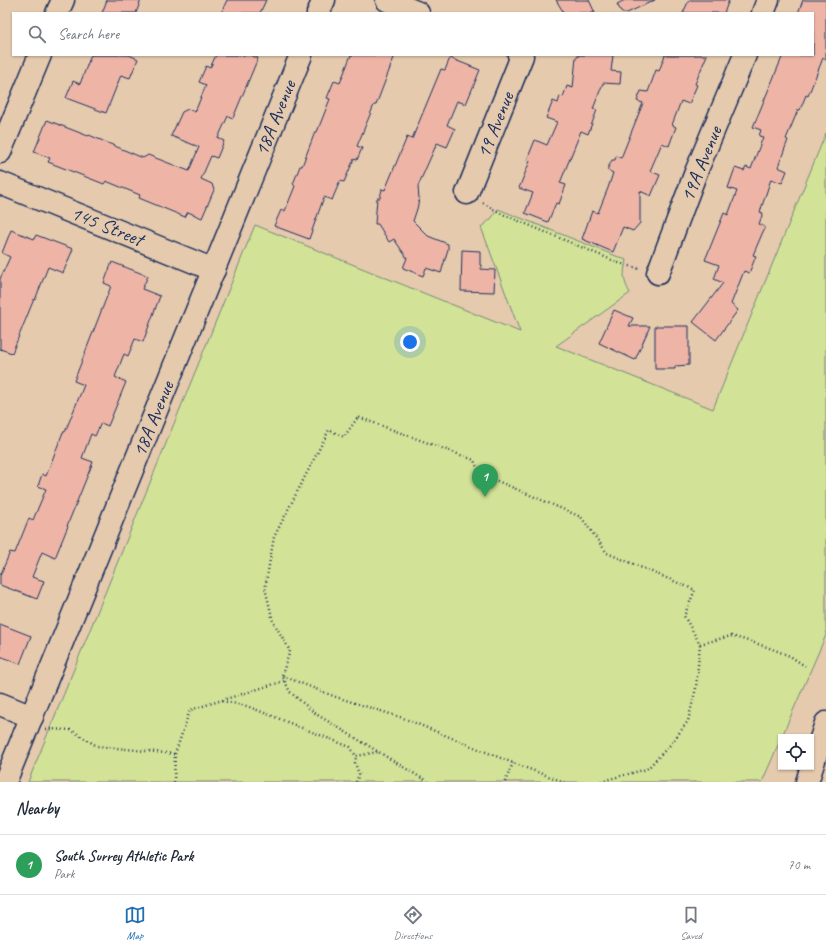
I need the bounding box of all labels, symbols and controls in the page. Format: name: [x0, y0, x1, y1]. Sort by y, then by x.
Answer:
search box: [12, 12, 814, 56]
icon: search: [26, 23, 48, 45]
text: Search here: [58, 25, 119, 44]
street label: 18A Avenue: [249, 75, 302, 159]
street label: 19 Avenue: [471, 87, 520, 162]
street label: 19A Avenue: [675, 121, 728, 205]
street label: 145 Street: [67, 200, 150, 253]
your location: [400, 332, 420, 352]
street label: 18A Avenue: [127, 376, 180, 460]
pin: 1: [472, 464, 498, 497]
map controls: [778, 734, 814, 770]
button: locate: [778, 734, 814, 770]
text: Nearby: [16, 798, 59, 819]
text: South Surrey Athletic Park: [54, 847, 193, 866]
text: 1: [26, 857, 32, 873]
text: 70 m: [788, 857, 810, 873]
text: Park: [54, 866, 75, 882]
tab: Map: [124, 904, 146, 942]
tab: Directions: [394, 904, 432, 942]
tab: Saved: [680, 904, 702, 942]

